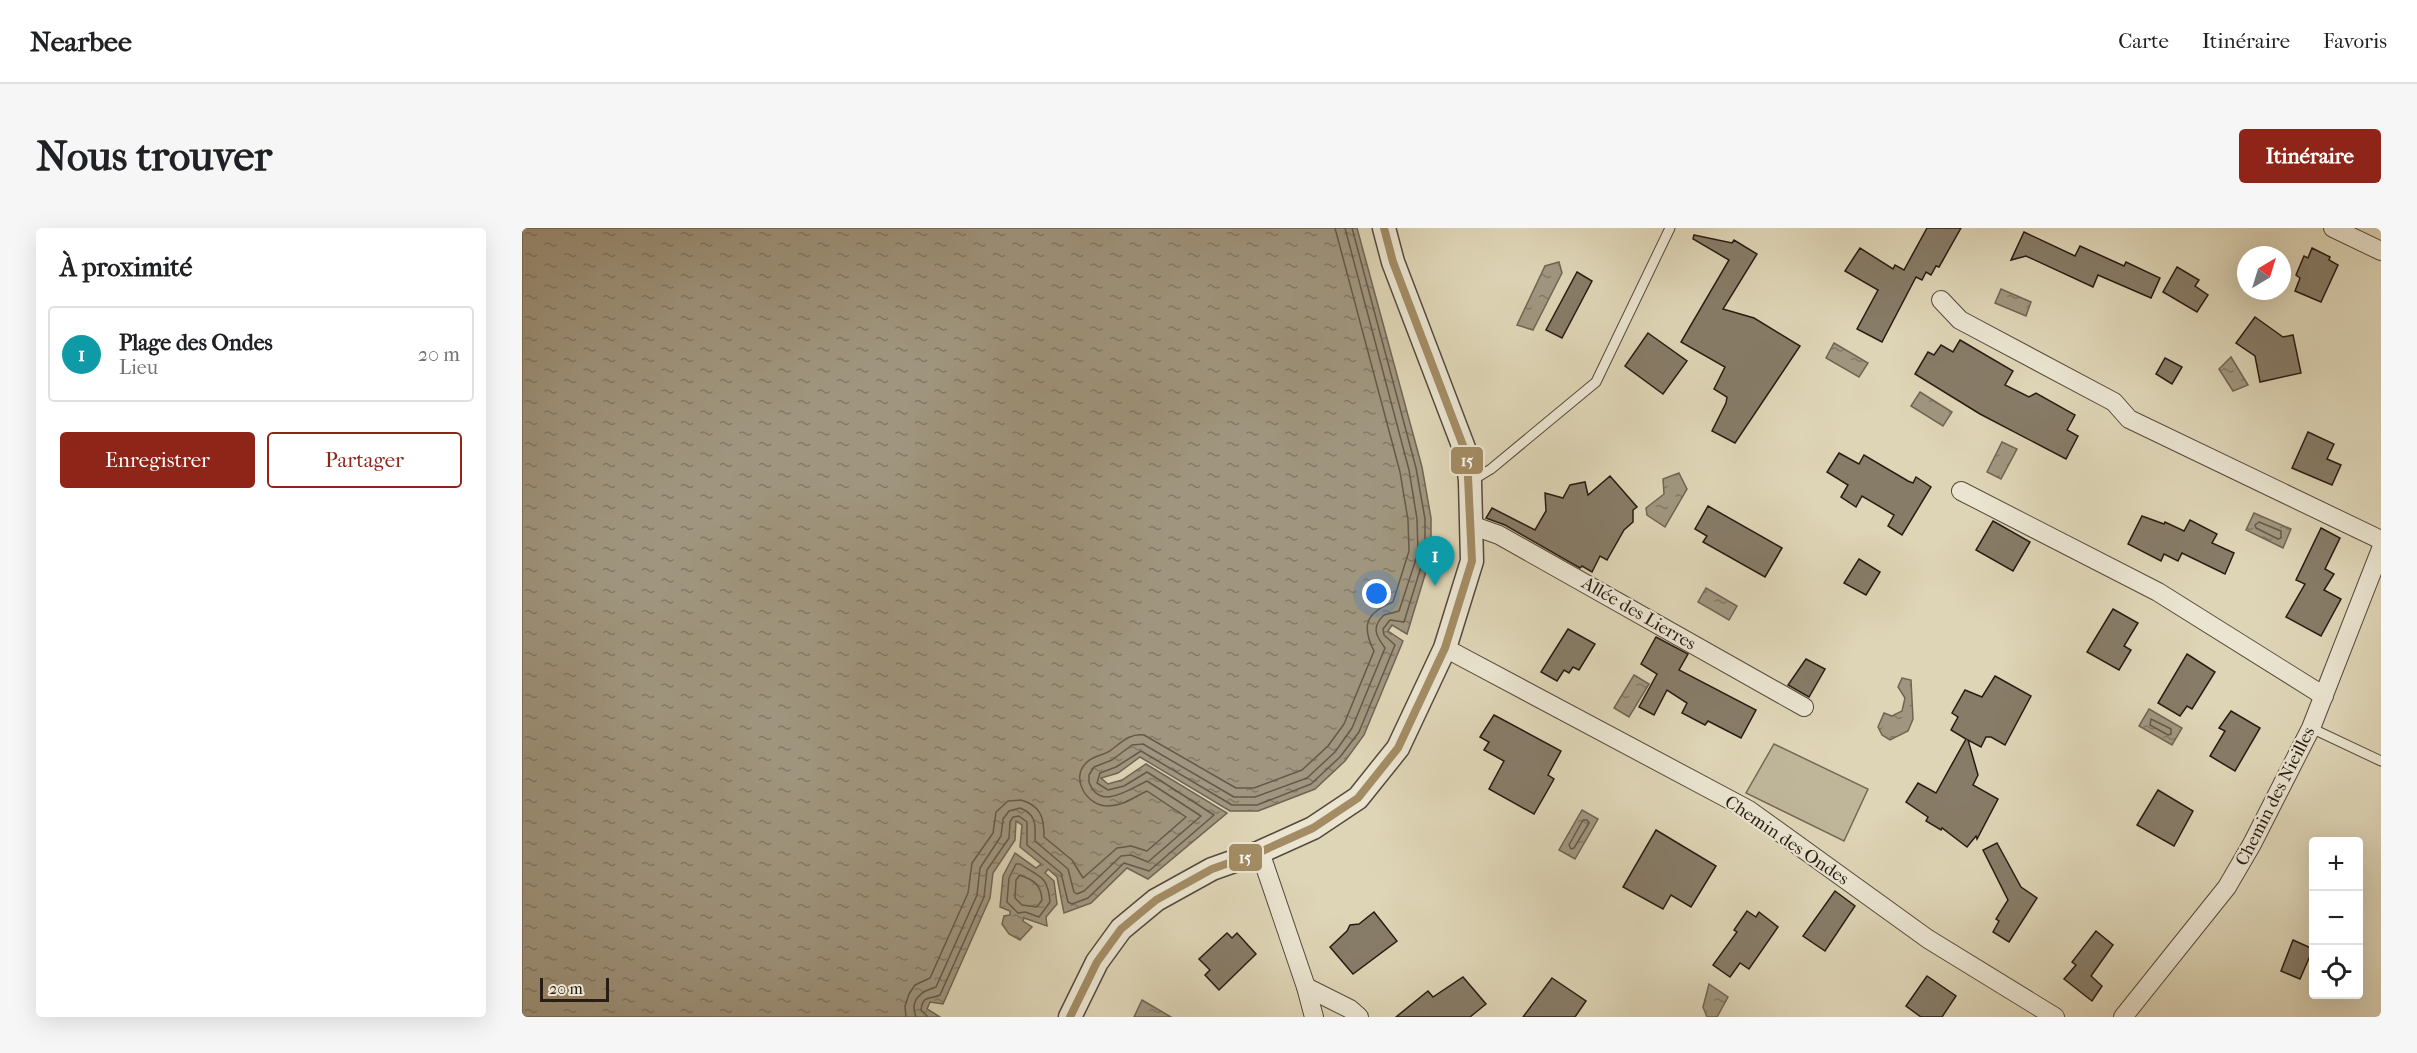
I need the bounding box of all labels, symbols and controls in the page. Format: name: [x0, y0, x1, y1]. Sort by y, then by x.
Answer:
text: Nearbee: [30, 25, 132, 58]
text: Carte: [2118, 29, 2169, 53]
text: Itinéraire: [2202, 29, 2290, 53]
text: Favoris: [2323, 29, 2387, 53]
button: Itinéraire: [2239, 129, 2381, 183]
text: Nous trouver: [36, 132, 272, 181]
north arrow: [2237, 246, 2291, 300]
text: À proximité: [60, 252, 192, 283]
text: Plage des Ondes: [119, 330, 273, 356]
text: 1: [78, 343, 85, 366]
text: 20 m: [418, 343, 460, 366]
text: Lieu: [119, 356, 158, 379]
button: Enregistrer: [60, 432, 255, 488]
button: Partager: [267, 432, 462, 488]
line badge: 15: [1450, 446, 1484, 475]
text: 15: [1461, 451, 1473, 470]
pin: 1: [1416, 536, 1454, 586]
street label: Allée des Lierres: [1577, 572, 1700, 655]
your location: [1362, 579, 1391, 608]
street label: Chemin des Nieilles: [2231, 723, 2320, 869]
street label: Chemin des Ondes: [1721, 791, 1853, 890]
map controls: [2309, 837, 2363, 999]
button: +: [2309, 837, 2363, 891]
line badge: 15: [1228, 843, 1263, 872]
text: 15: [1239, 848, 1251, 867]
button: −: [2309, 891, 2363, 945]
button: locate: [2309, 945, 2363, 999]
scale bar: [540, 975, 609, 1002]
text: 20 m: [549, 979, 583, 998]

